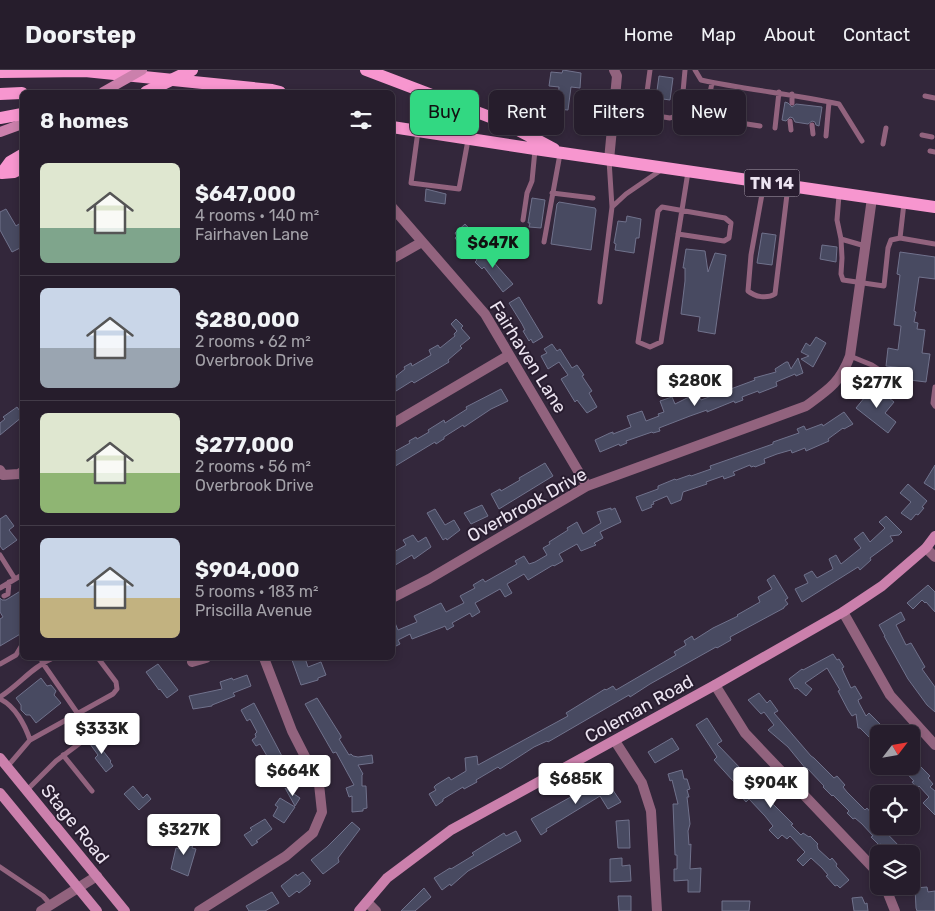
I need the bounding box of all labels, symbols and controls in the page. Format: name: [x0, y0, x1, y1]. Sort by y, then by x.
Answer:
text: Doorstep: [25, 21, 136, 49]
text: Home: [624, 24, 673, 46]
text: Map: [701, 24, 736, 46]
text: About: [764, 24, 815, 46]
text: Contact: [843, 24, 910, 46]
chip: Buy: [410, 90, 479, 135]
chip: Rent: [489, 90, 564, 135]
chip: Filters: [574, 90, 663, 135]
chip: New: [673, 90, 746, 135]
icon: filters: [347, 106, 375, 134]
text: 8 homes: [40, 108, 129, 133]
road number: TN 14: [744, 170, 800, 196]
text: $647,000: [195, 181, 296, 206]
icon: home: [80, 183, 140, 243]
text: 4 rooms · 140 m²: [195, 206, 319, 225]
text: Fairhaven Lane: [195, 225, 309, 244]
pin: $647K: [458, 226, 528, 269]
text: $647K: [467, 233, 519, 252]
street label: Fairhaven Lane: [485, 297, 571, 417]
text: $280,000: [195, 307, 300, 332]
icon: home: [80, 308, 140, 368]
text: 2 rooms · 62 m²: [195, 332, 311, 351]
text: Overbrook Drive: [195, 351, 314, 370]
pin: $280K: [660, 364, 730, 407]
pin: $277K: [842, 366, 912, 409]
text: $280K: [668, 371, 722, 390]
text: $277K: [852, 373, 902, 392]
text: $277,000: [195, 432, 294, 457]
icon: home: [80, 433, 140, 493]
text: 2 rooms · 56 m²: [195, 457, 311, 476]
street label: Overbrook Drive: [463, 463, 591, 547]
text: Overbrook Drive: [195, 476, 314, 495]
text: $904,000: [195, 557, 300, 582]
icon: home: [80, 558, 140, 618]
text: 5 rooms · 183 m²: [195, 582, 318, 601]
text: Priscilla Avenue: [195, 601, 312, 620]
street label: Coleman Road: [581, 670, 697, 748]
pin: $333K: [67, 712, 137, 755]
text: $333K: [76, 719, 128, 738]
north arrow: [870, 725, 920, 775]
map controls: [870, 725, 920, 895]
pin: $664K: [258, 754, 328, 797]
text: $664K: [266, 761, 320, 780]
pin: $685K: [541, 762, 611, 805]
pin: $904K: [736, 766, 806, 809]
text: $685K: [550, 769, 602, 788]
text: $904K: [744, 773, 798, 792]
street label: Stage Road: [36, 780, 114, 868]
button: locate: [870, 785, 920, 835]
pin: $327K: [149, 814, 219, 856]
text: $327K: [158, 820, 210, 839]
button: layers: [870, 845, 920, 895]

